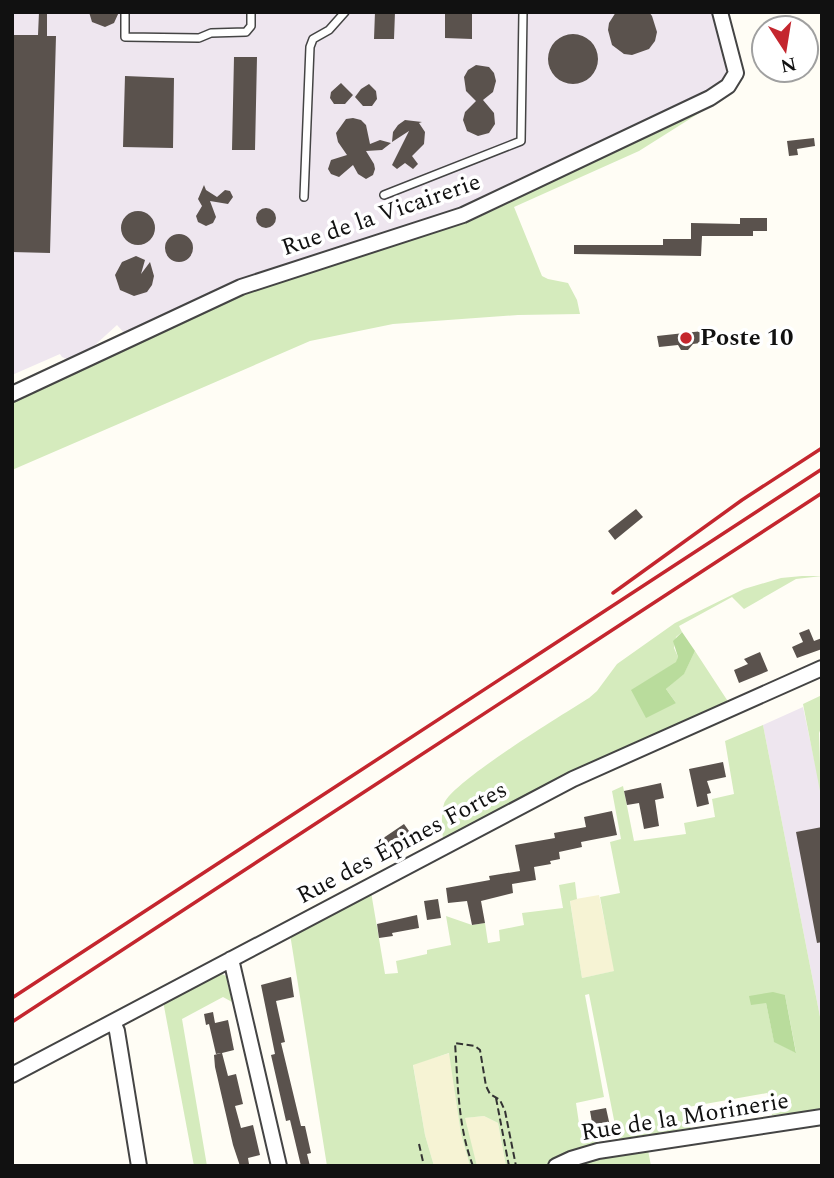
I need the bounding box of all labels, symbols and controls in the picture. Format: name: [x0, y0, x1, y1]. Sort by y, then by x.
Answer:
north arrow: [750, 14, 820, 84]
text: N: [778, 48, 799, 80]
street label: Rue de la Vicairerie: [277, 164, 485, 266]
place label: Poste 10: [700, 320, 794, 356]
marker: Poste 10: [678, 330, 694, 346]
street label: Rue des Épines Fortes: [290, 772, 514, 914]
street label: Rue de la Morinerie: [578, 1083, 792, 1151]

